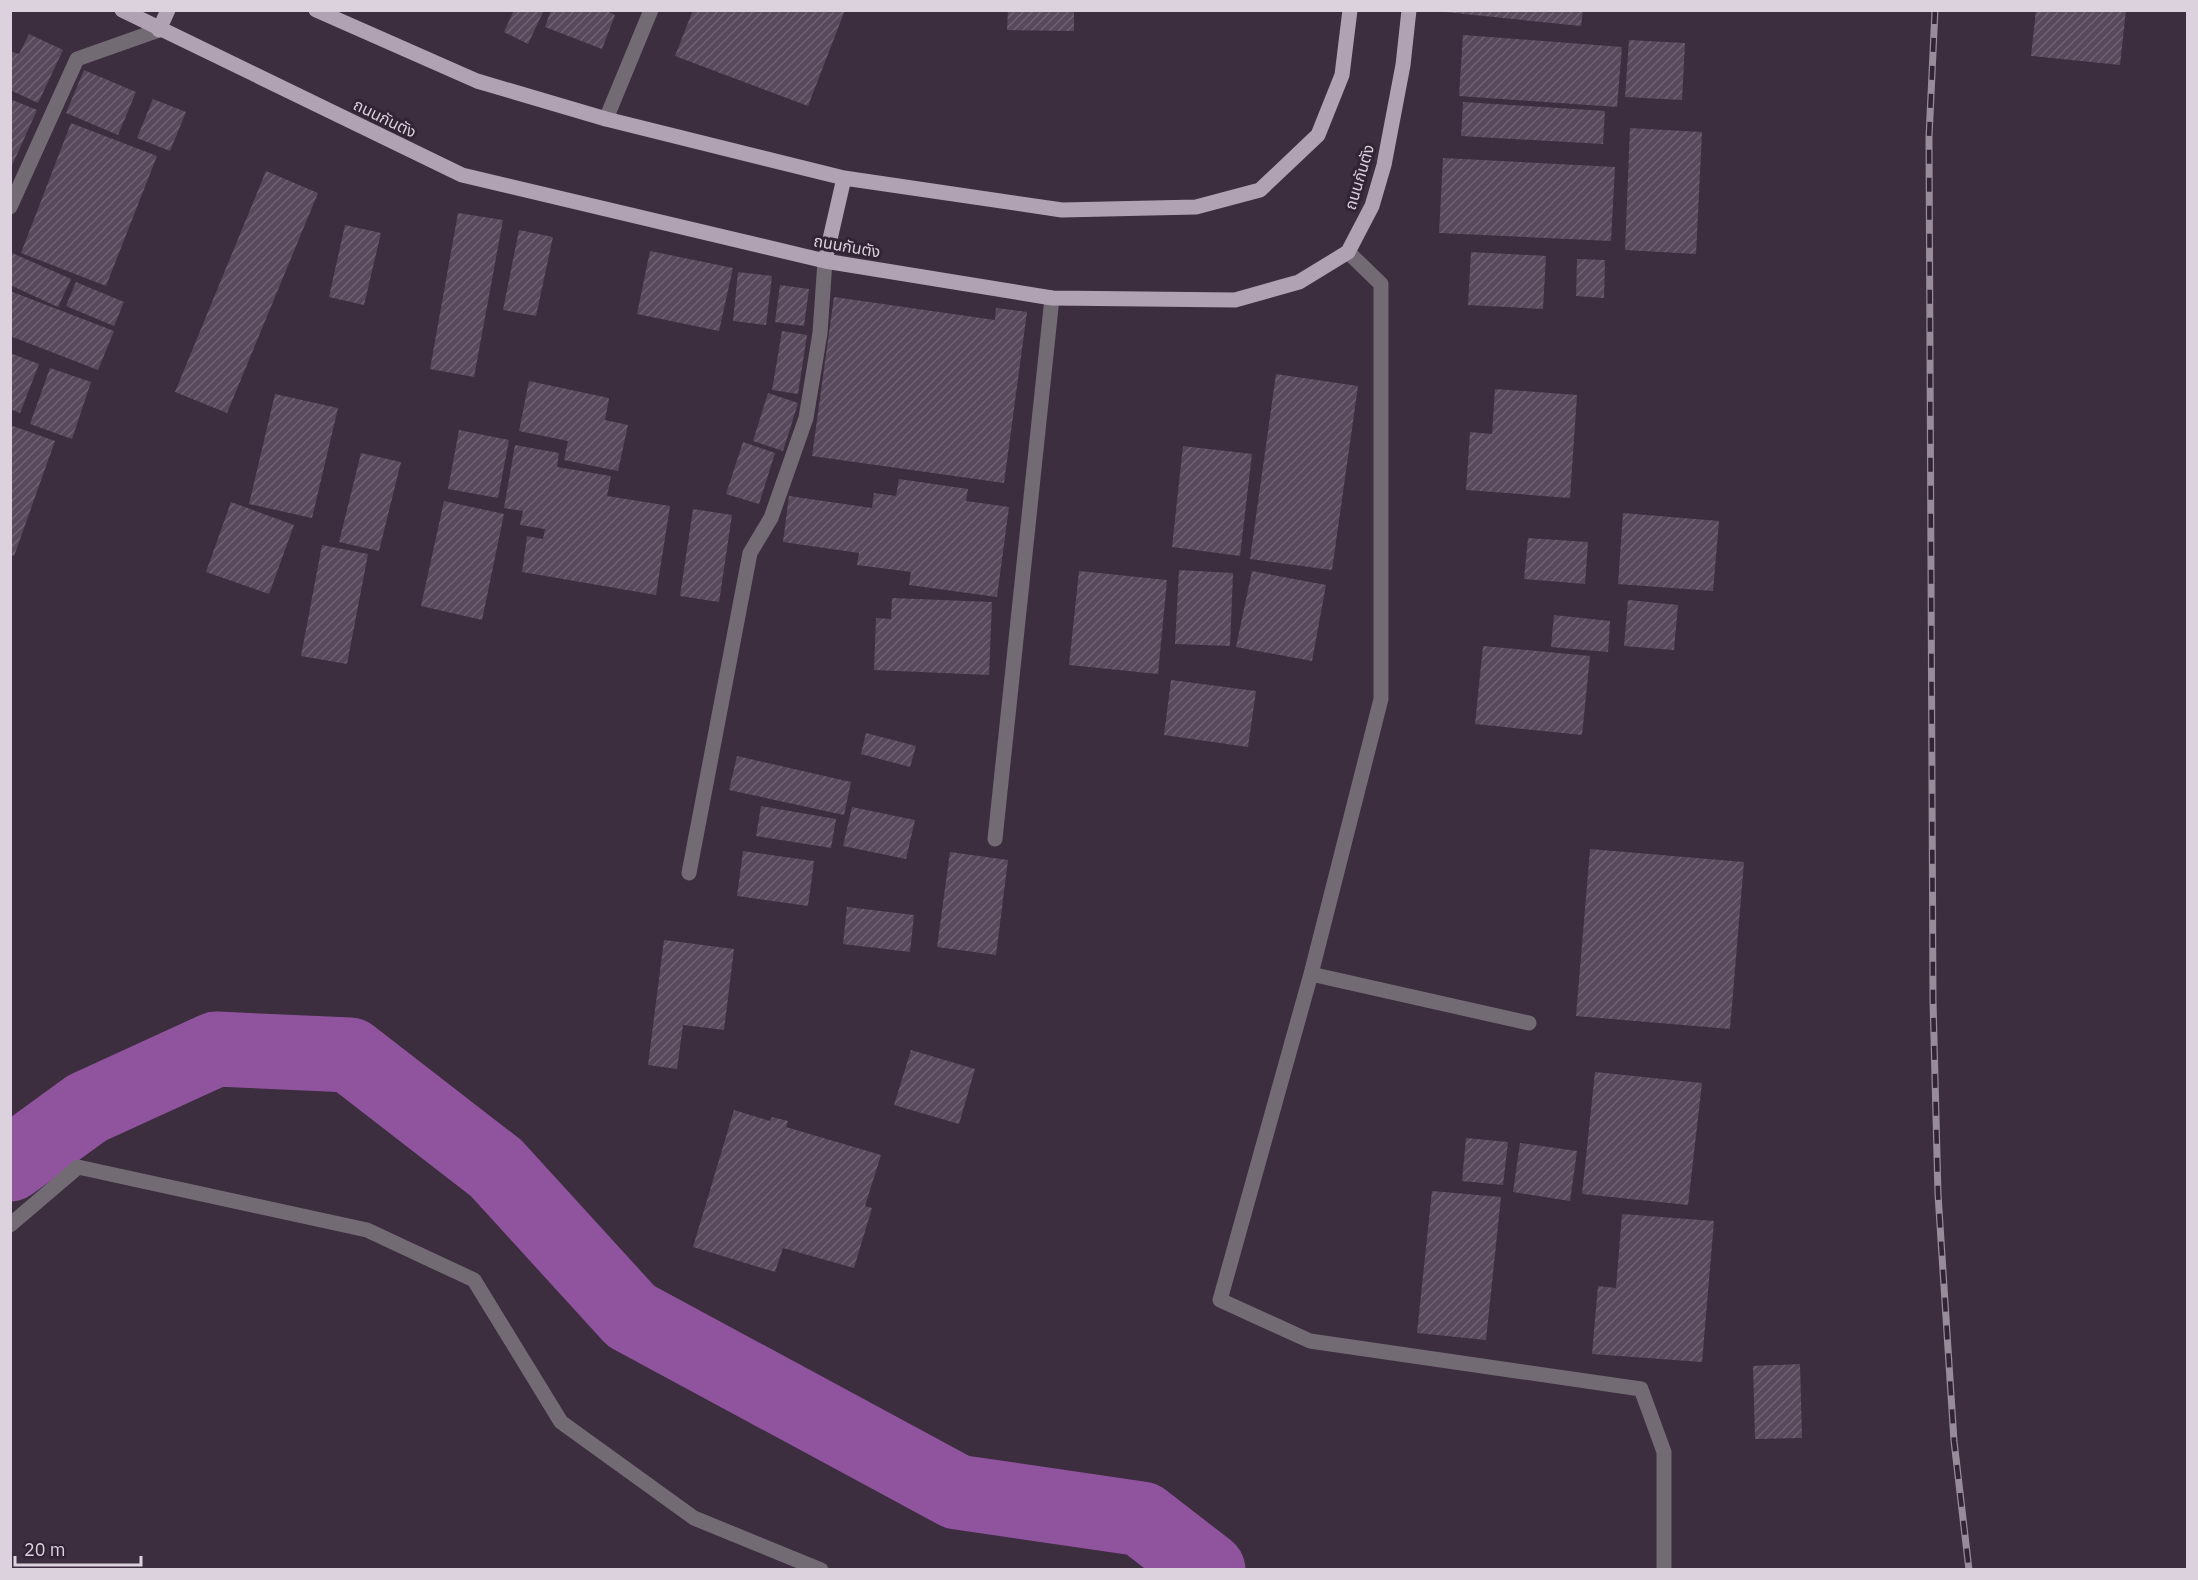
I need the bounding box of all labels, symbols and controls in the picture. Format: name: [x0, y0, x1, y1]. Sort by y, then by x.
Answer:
street label: ถนนกันตัง: [350, 94, 420, 142]
street label: ถนนกันตัง: [1340, 142, 1378, 212]
street label: ถนนกันตัง: [812, 230, 882, 262]
scale bar: [15, 1529, 141, 1567]
text: 20 m: [24, 1538, 66, 1561]

